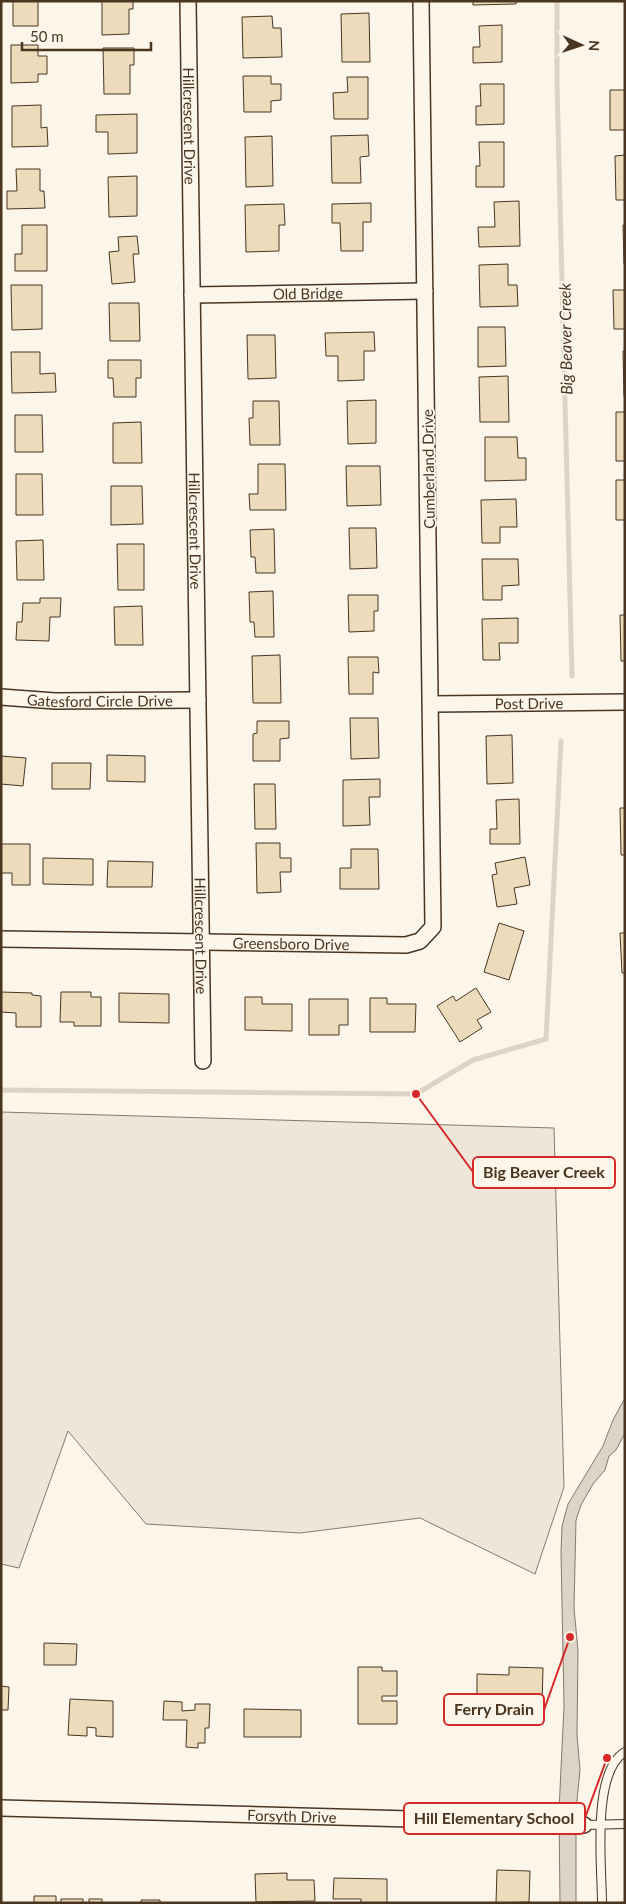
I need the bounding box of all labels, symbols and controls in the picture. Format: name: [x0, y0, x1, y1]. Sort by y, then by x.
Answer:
scale bar: [22, 20, 151, 52]
north arrow: [556, 20, 606, 70]
text: 50 m: [30, 27, 64, 45]
text: N: [586, 40, 603, 52]
street label: Hillcrescent Drive: [180, 67, 200, 185]
water label: Big Beaver Creek: [555, 282, 575, 395]
street label: Old Bridge: [273, 283, 343, 303]
street label: Cumberland Drive: [418, 409, 438, 529]
street label: Hillcrescent Drive: [186, 472, 205, 590]
street label: Gatesford Circle Drive: [26, 690, 173, 710]
street label: Post Drive: [495, 694, 563, 712]
street label: Hillcrescent Drive: [191, 877, 211, 995]
street label: Greensboro Drive: [232, 933, 350, 953]
callout: Big Beaver Creek: [473, 1157, 615, 1188]
text: Big Beaver Creek: [483, 1162, 605, 1181]
callout: Ferry Drain: [444, 1694, 544, 1725]
text: Ferry Drain: [454, 1699, 534, 1718]
callout: Hill Elementary School: [404, 1803, 585, 1834]
street label: Forsyth Drive: [247, 1806, 337, 1826]
text: Hill Elementary School: [414, 1808, 574, 1827]

